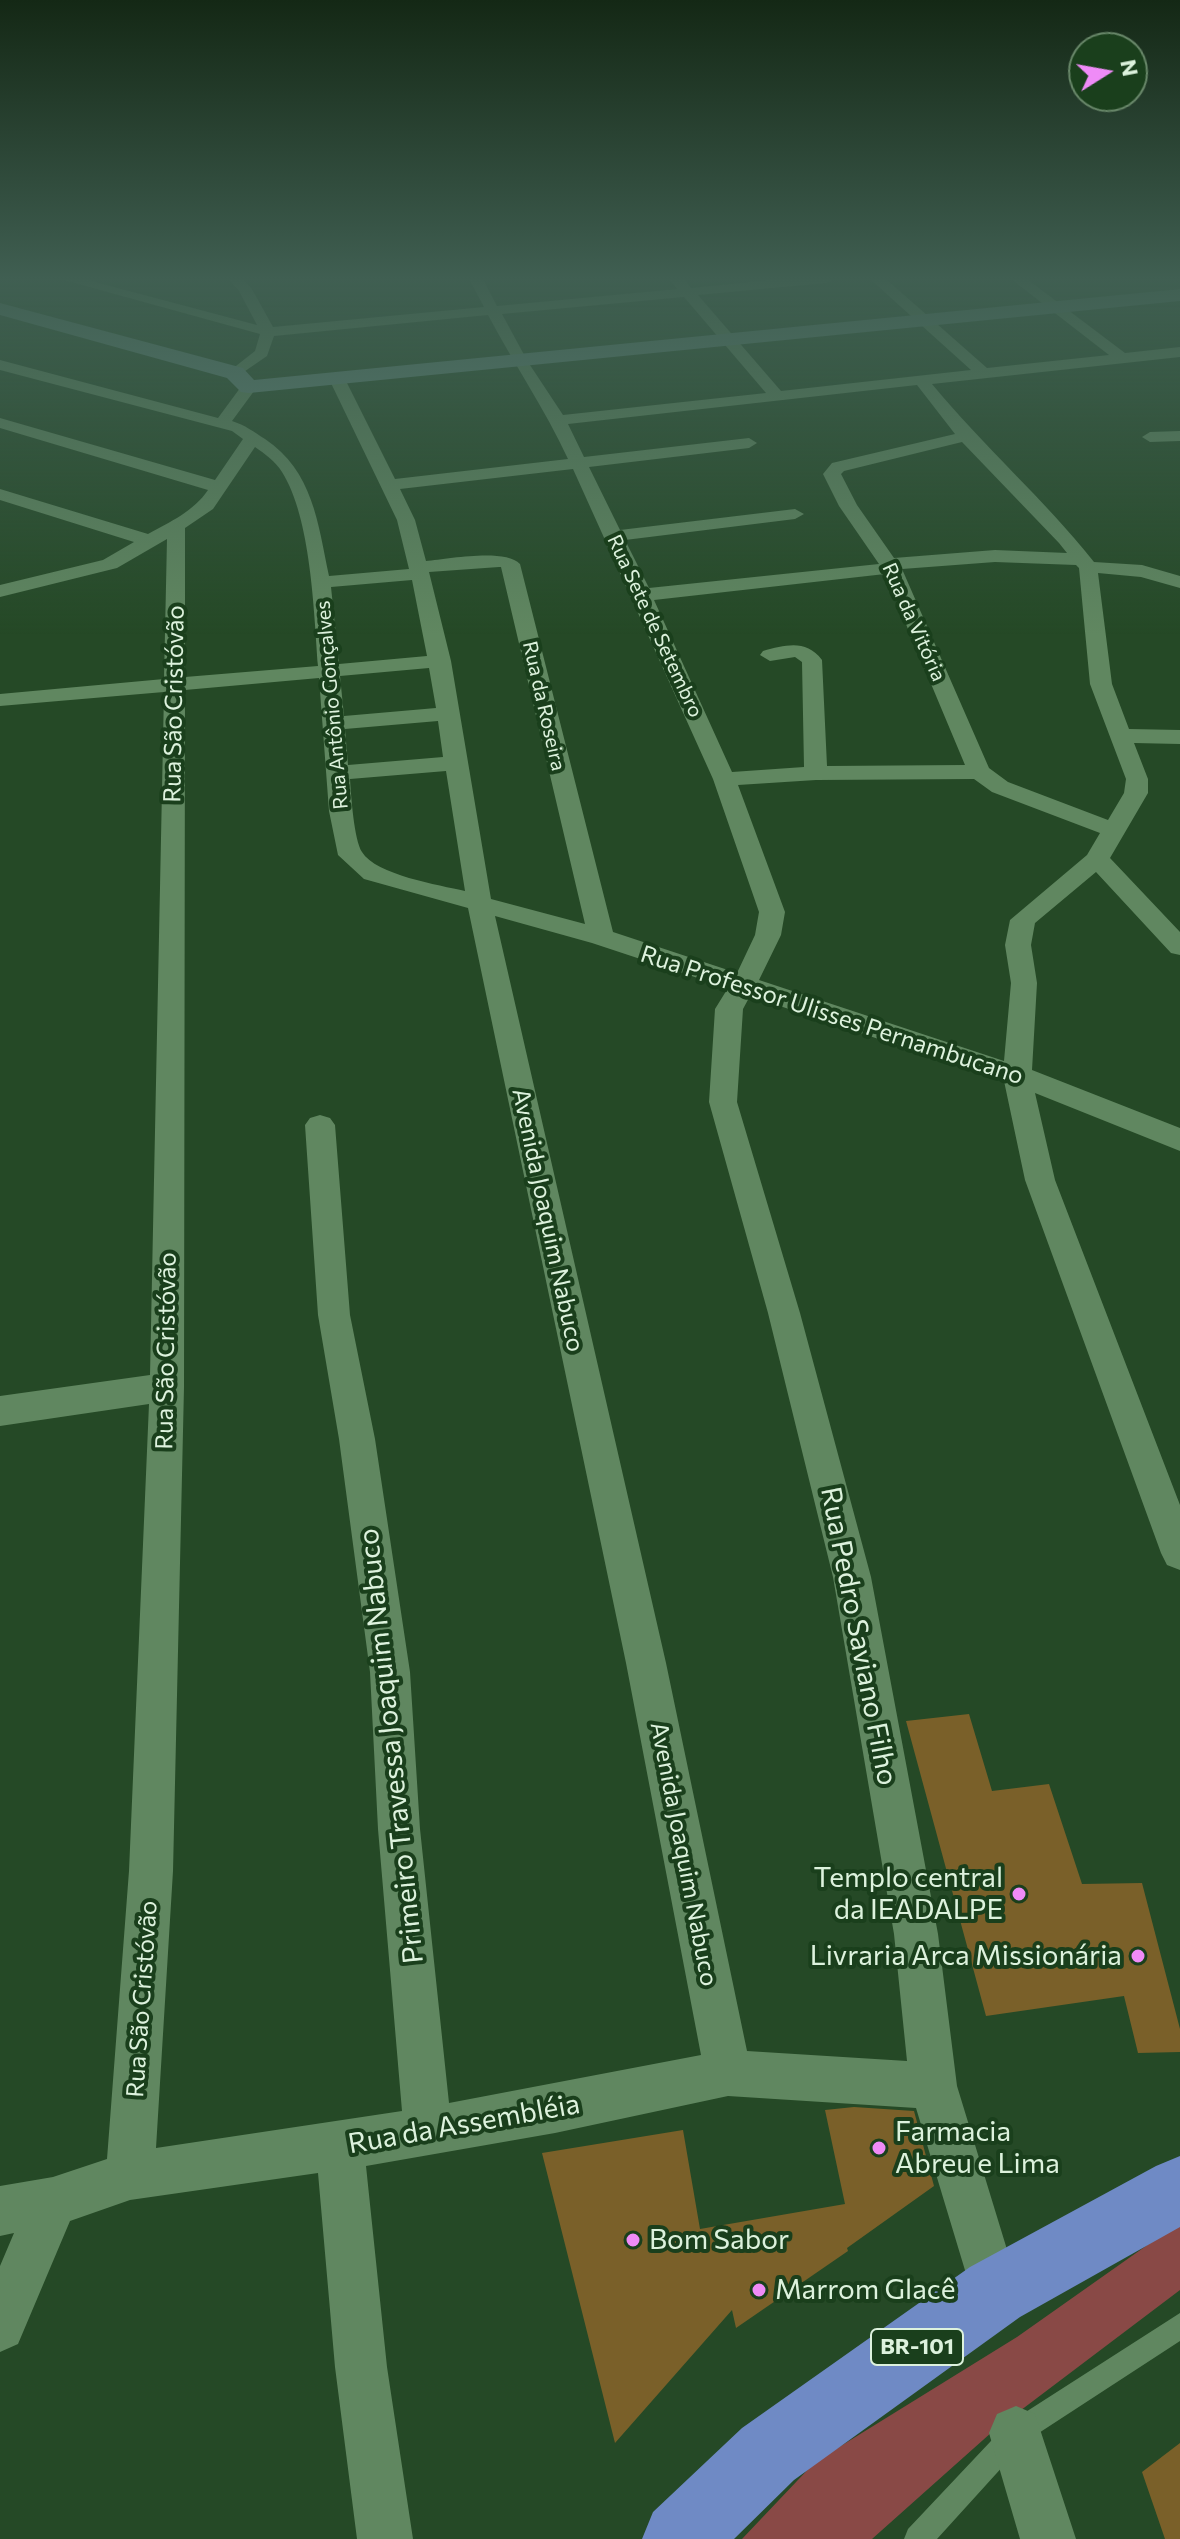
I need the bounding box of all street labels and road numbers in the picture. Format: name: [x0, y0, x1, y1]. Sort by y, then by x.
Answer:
street label: Rua Sete de Setembro: [602, 531, 708, 721]
street label: Rua da Vitória: [877, 559, 951, 685]
street label: Rua Antônio Gonçalves: [311, 600, 353, 810]
street label: Rua São Cristóvão: [158, 605, 190, 803]
street label: Rua da Roseira: [517, 639, 571, 773]
street label: Rua Professor Ulisses Pernambucano: [637, 939, 1027, 1091]
street label: Avenida Joaquim Nabuco: [506, 1086, 590, 1354]
street label: Rua São Cristóvão: [150, 1252, 182, 1450]
street label: Rua Pedro Saviano Filho: [814, 1484, 904, 1788]
street label: Primeiro Travessa Joaquim Nabuco: [351, 1527, 431, 1965]
street label: Avenida Joaquim Nabuco: [644, 1719, 724, 1989]
street label: Rua São Cristóvão: [121, 1900, 163, 2098]
street label: Rua da Assembléia: [346, 2087, 582, 2161]
road number: BR-101: [871, 2329, 963, 2365]

